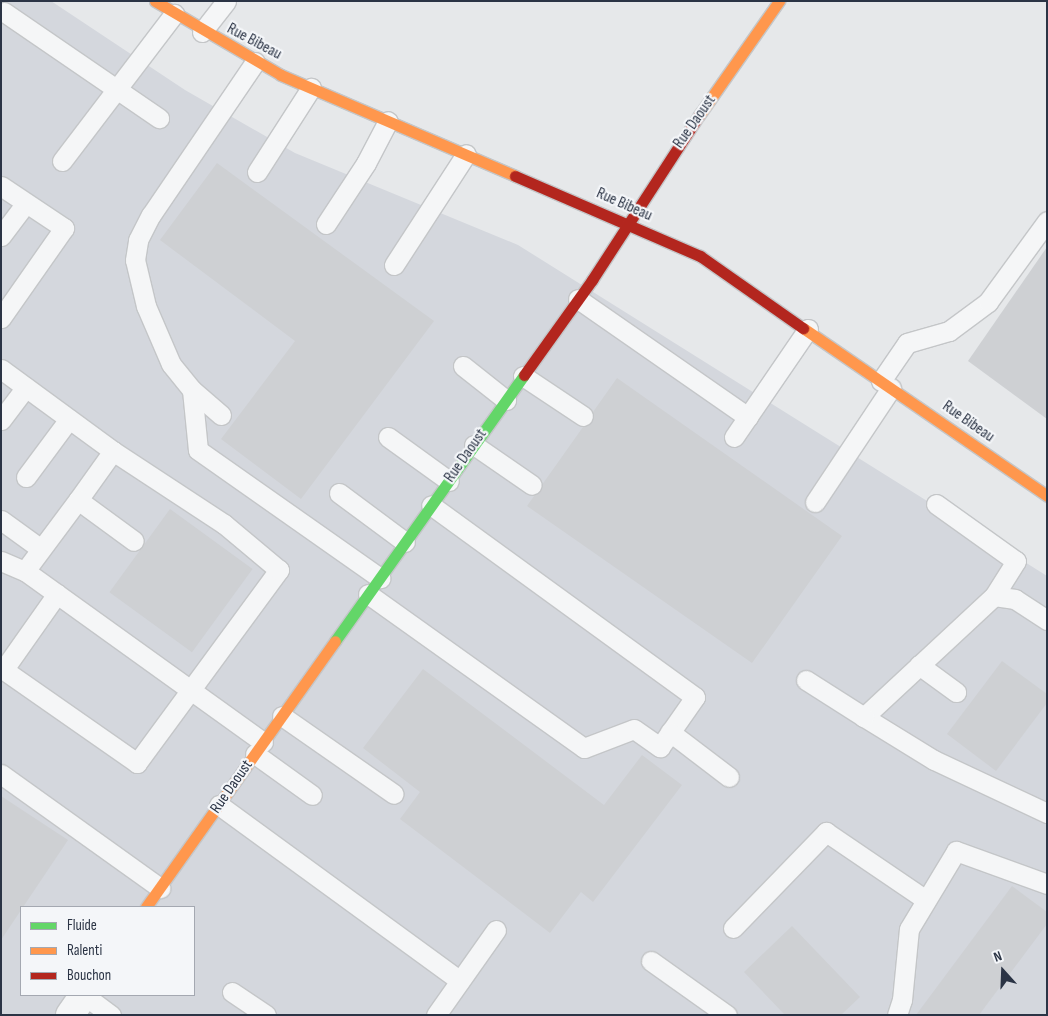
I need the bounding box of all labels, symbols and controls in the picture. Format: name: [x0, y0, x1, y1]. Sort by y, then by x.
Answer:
street label: Rue Bibeau: [223, 20, 285, 64]
street label: Rue Daoust: [670, 92, 720, 152]
street label: Rue Bibeau: [593, 184, 655, 226]
street label: Rue Bibeau: [938, 397, 998, 447]
street label: Rue Daoust: [441, 426, 491, 486]
street label: Rue Daoust: [207, 757, 257, 817]
legend: [20, 906, 195, 996]
text: Fluide: [67, 916, 97, 935]
text: Ralenti: [67, 941, 102, 960]
north arrow: [978, 946, 1028, 996]
text: N: [991, 947, 1004, 966]
text: Bouchon: [67, 966, 111, 985]

